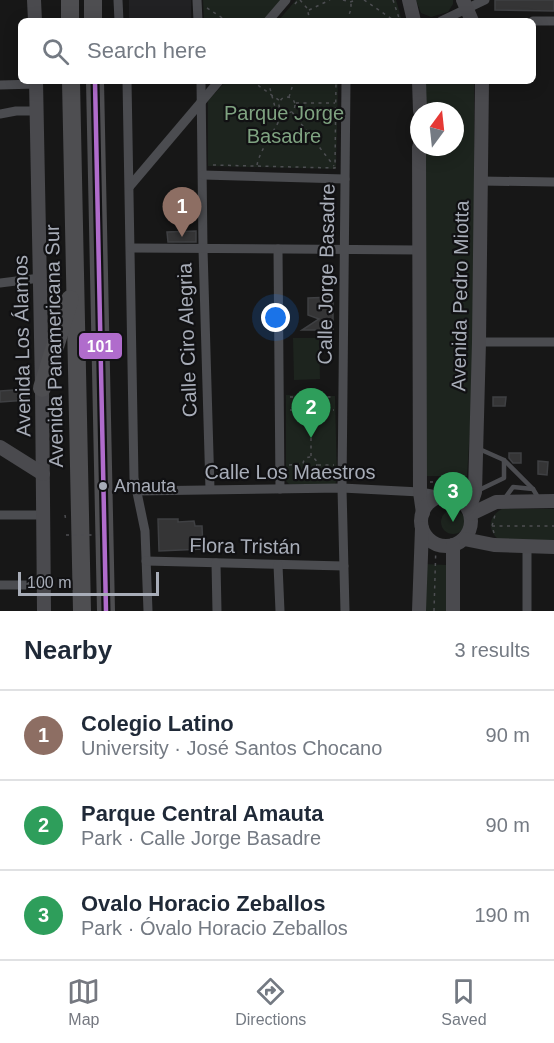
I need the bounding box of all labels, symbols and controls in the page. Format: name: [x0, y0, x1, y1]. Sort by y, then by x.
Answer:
search box: [18, 18, 536, 84]
icon: search: [39, 35, 72, 68]
text: Search here: [87, 38, 207, 63]
park label: Parque Jorge Basadre: [224, 102, 344, 147]
north arrow: [410, 102, 464, 156]
street label: Calle Jorge Basadre: [313, 183, 339, 365]
pin: 1: [162, 188, 201, 237]
street label: Avenida Pedro Miotta: [447, 200, 473, 392]
street label: Avenida Panamericana Sur: [41, 224, 67, 468]
street label: Avenida Los Álamos: [9, 255, 35, 437]
street label: Calle Ciro Alegria: [173, 262, 201, 418]
your location: [261, 303, 290, 332]
line badge: 101: [78, 332, 123, 360]
text: 101: [87, 338, 113, 355]
pin: 2: [292, 388, 330, 438]
street label: Calle Los Maestros: [204, 461, 376, 483]
pin: 3: [434, 472, 472, 522]
place label: Amauta: [114, 476, 177, 496]
marker: Amauta: [97, 480, 109, 492]
street label: Flora Tristán: [189, 534, 301, 558]
scale bar: [18, 569, 159, 596]
text: 100 m: [27, 574, 71, 591]
text: Nearby: [24, 635, 112, 665]
text: 3 results: [454, 639, 530, 661]
text: Colegio Latino: [81, 711, 234, 736]
text: 1: [38, 724, 49, 746]
text: 90 m: [486, 724, 530, 746]
text: University · José Santos Chocano: [81, 737, 382, 759]
text: Parque Central Amauta: [81, 801, 323, 826]
text: 2: [38, 814, 49, 836]
text: 90 m: [486, 814, 530, 836]
text: Park · Calle Jorge Basadre: [81, 827, 321, 849]
text: Ovalo Horacio Zeballos: [81, 891, 326, 916]
text: 3: [38, 904, 49, 926]
text: 190 m: [474, 904, 530, 926]
text: Park · Óvalo Horacio Zeballos: [81, 917, 348, 939]
tab: Map: [67, 975, 100, 1029]
tab: Directions: [235, 975, 306, 1029]
tab: Saved: [441, 975, 487, 1029]

